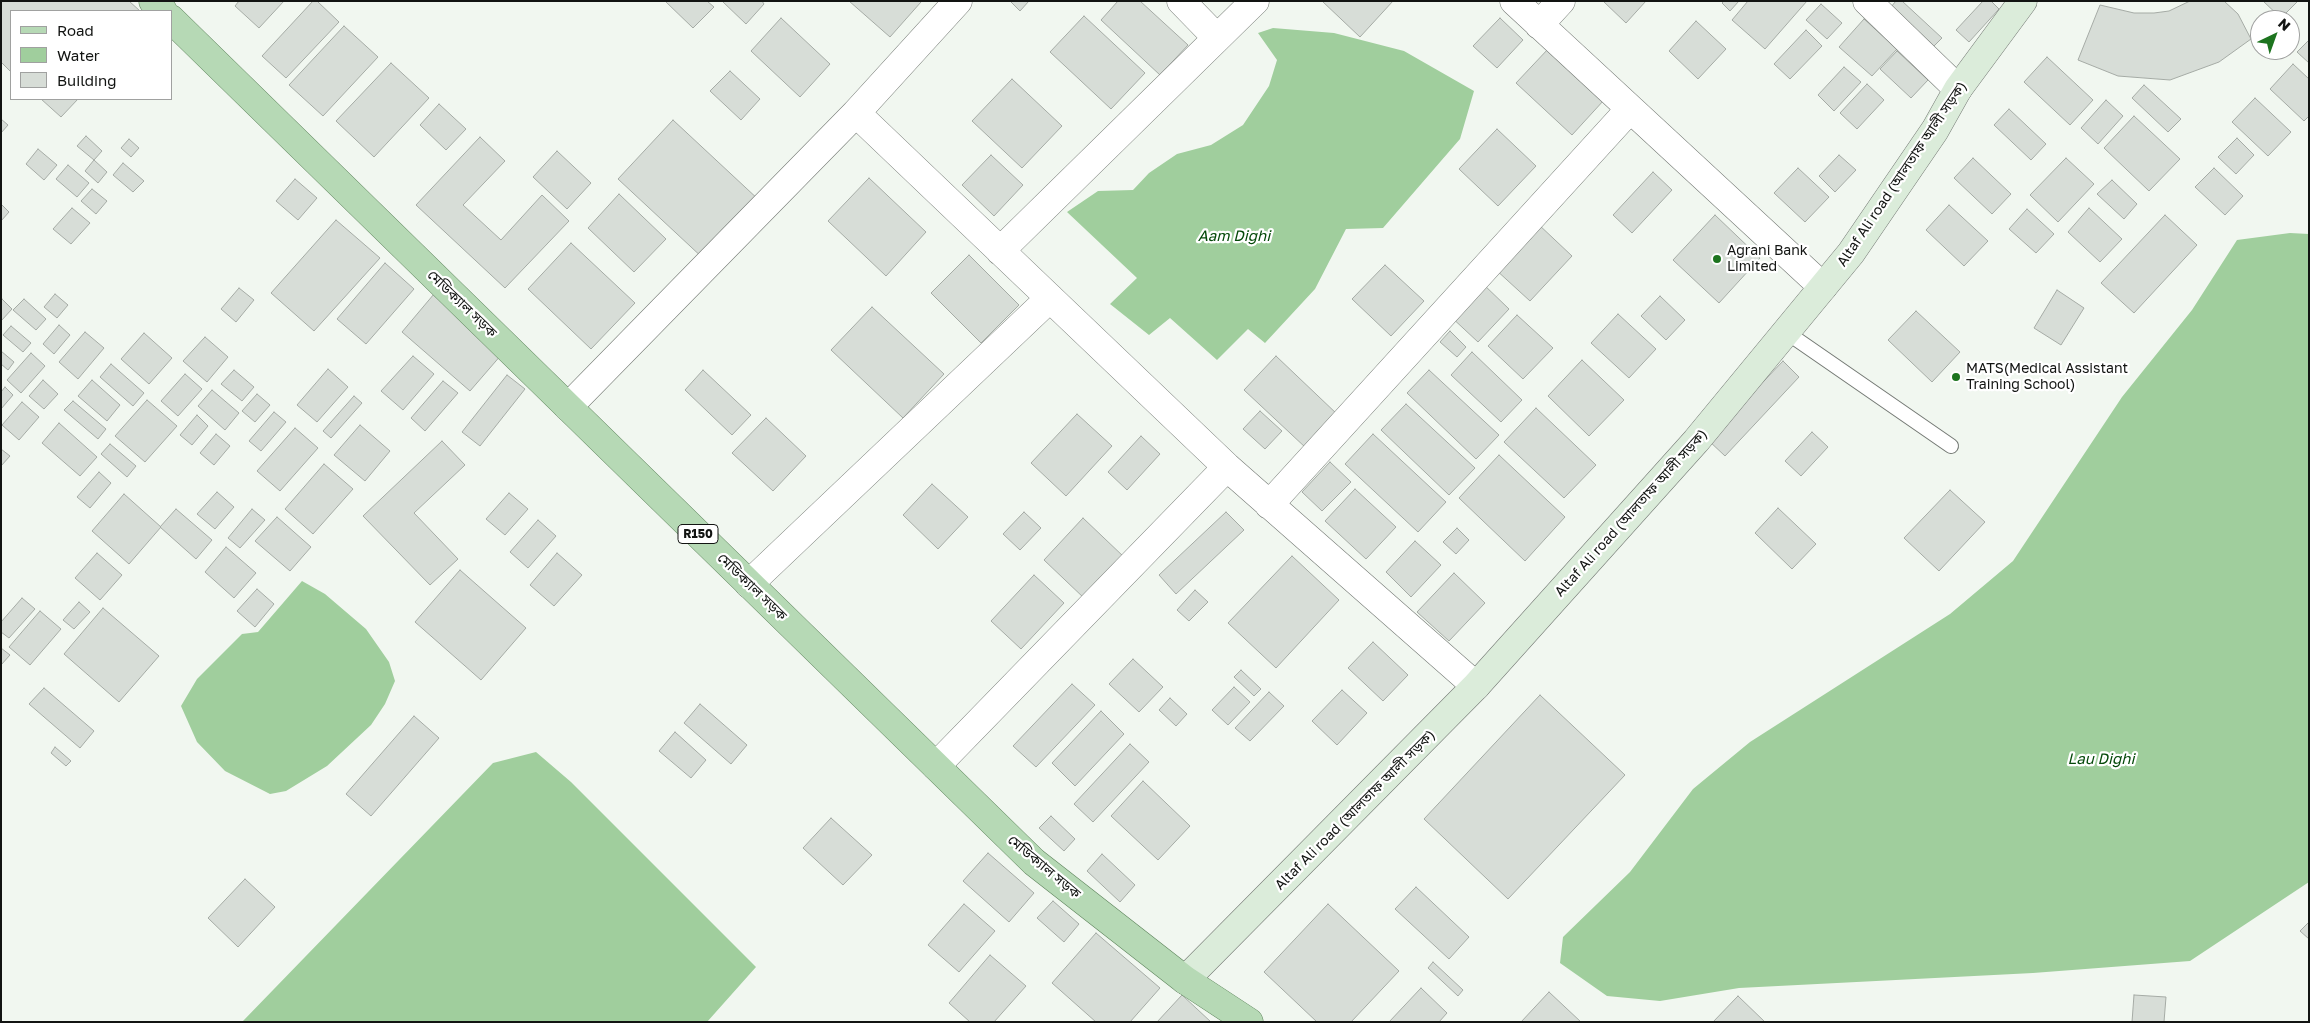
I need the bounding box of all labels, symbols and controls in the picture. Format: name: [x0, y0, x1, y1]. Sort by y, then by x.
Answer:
legend: [10, 10, 172, 100]
north arrow: [2250, 10, 2300, 60]
text: N: [2275, 14, 2294, 34]
text: Road: [57, 21, 94, 39]
text: Water: [57, 46, 100, 64]
text: Building: [57, 71, 117, 89]
street label: Altaf Ali road (আলতাফ আলী সড়ক): [1834, 78, 1970, 270]
water label: Aam Dighi: [1198, 227, 1270, 245]
place label: Agrani Bank Limited: [1727, 243, 1808, 276]
marker: Agrani Bank Limited: [1711, 253, 1723, 265]
street label: মেডিক্যাল সড়ক: [424, 267, 500, 341]
place label: MATS(Medical Assistant Training School): [1966, 361, 2128, 394]
marker: MATS(Medical Assistant Training School): [1950, 371, 1962, 383]
street label: Altaf Ali road (আলতাফ আলী সড়ক): [1551, 426, 1711, 600]
road number: R150: [678, 524, 718, 544]
street label: মেডিক্যাল সড়ক: [714, 550, 790, 624]
street label: Altaf Ali road (আলতাফ আলী সড়ক): [1271, 726, 1439, 894]
water label: Lau Dighi: [2068, 750, 2134, 768]
street label: মেডিক্যাল সড়ক: [1004, 832, 1084, 902]

